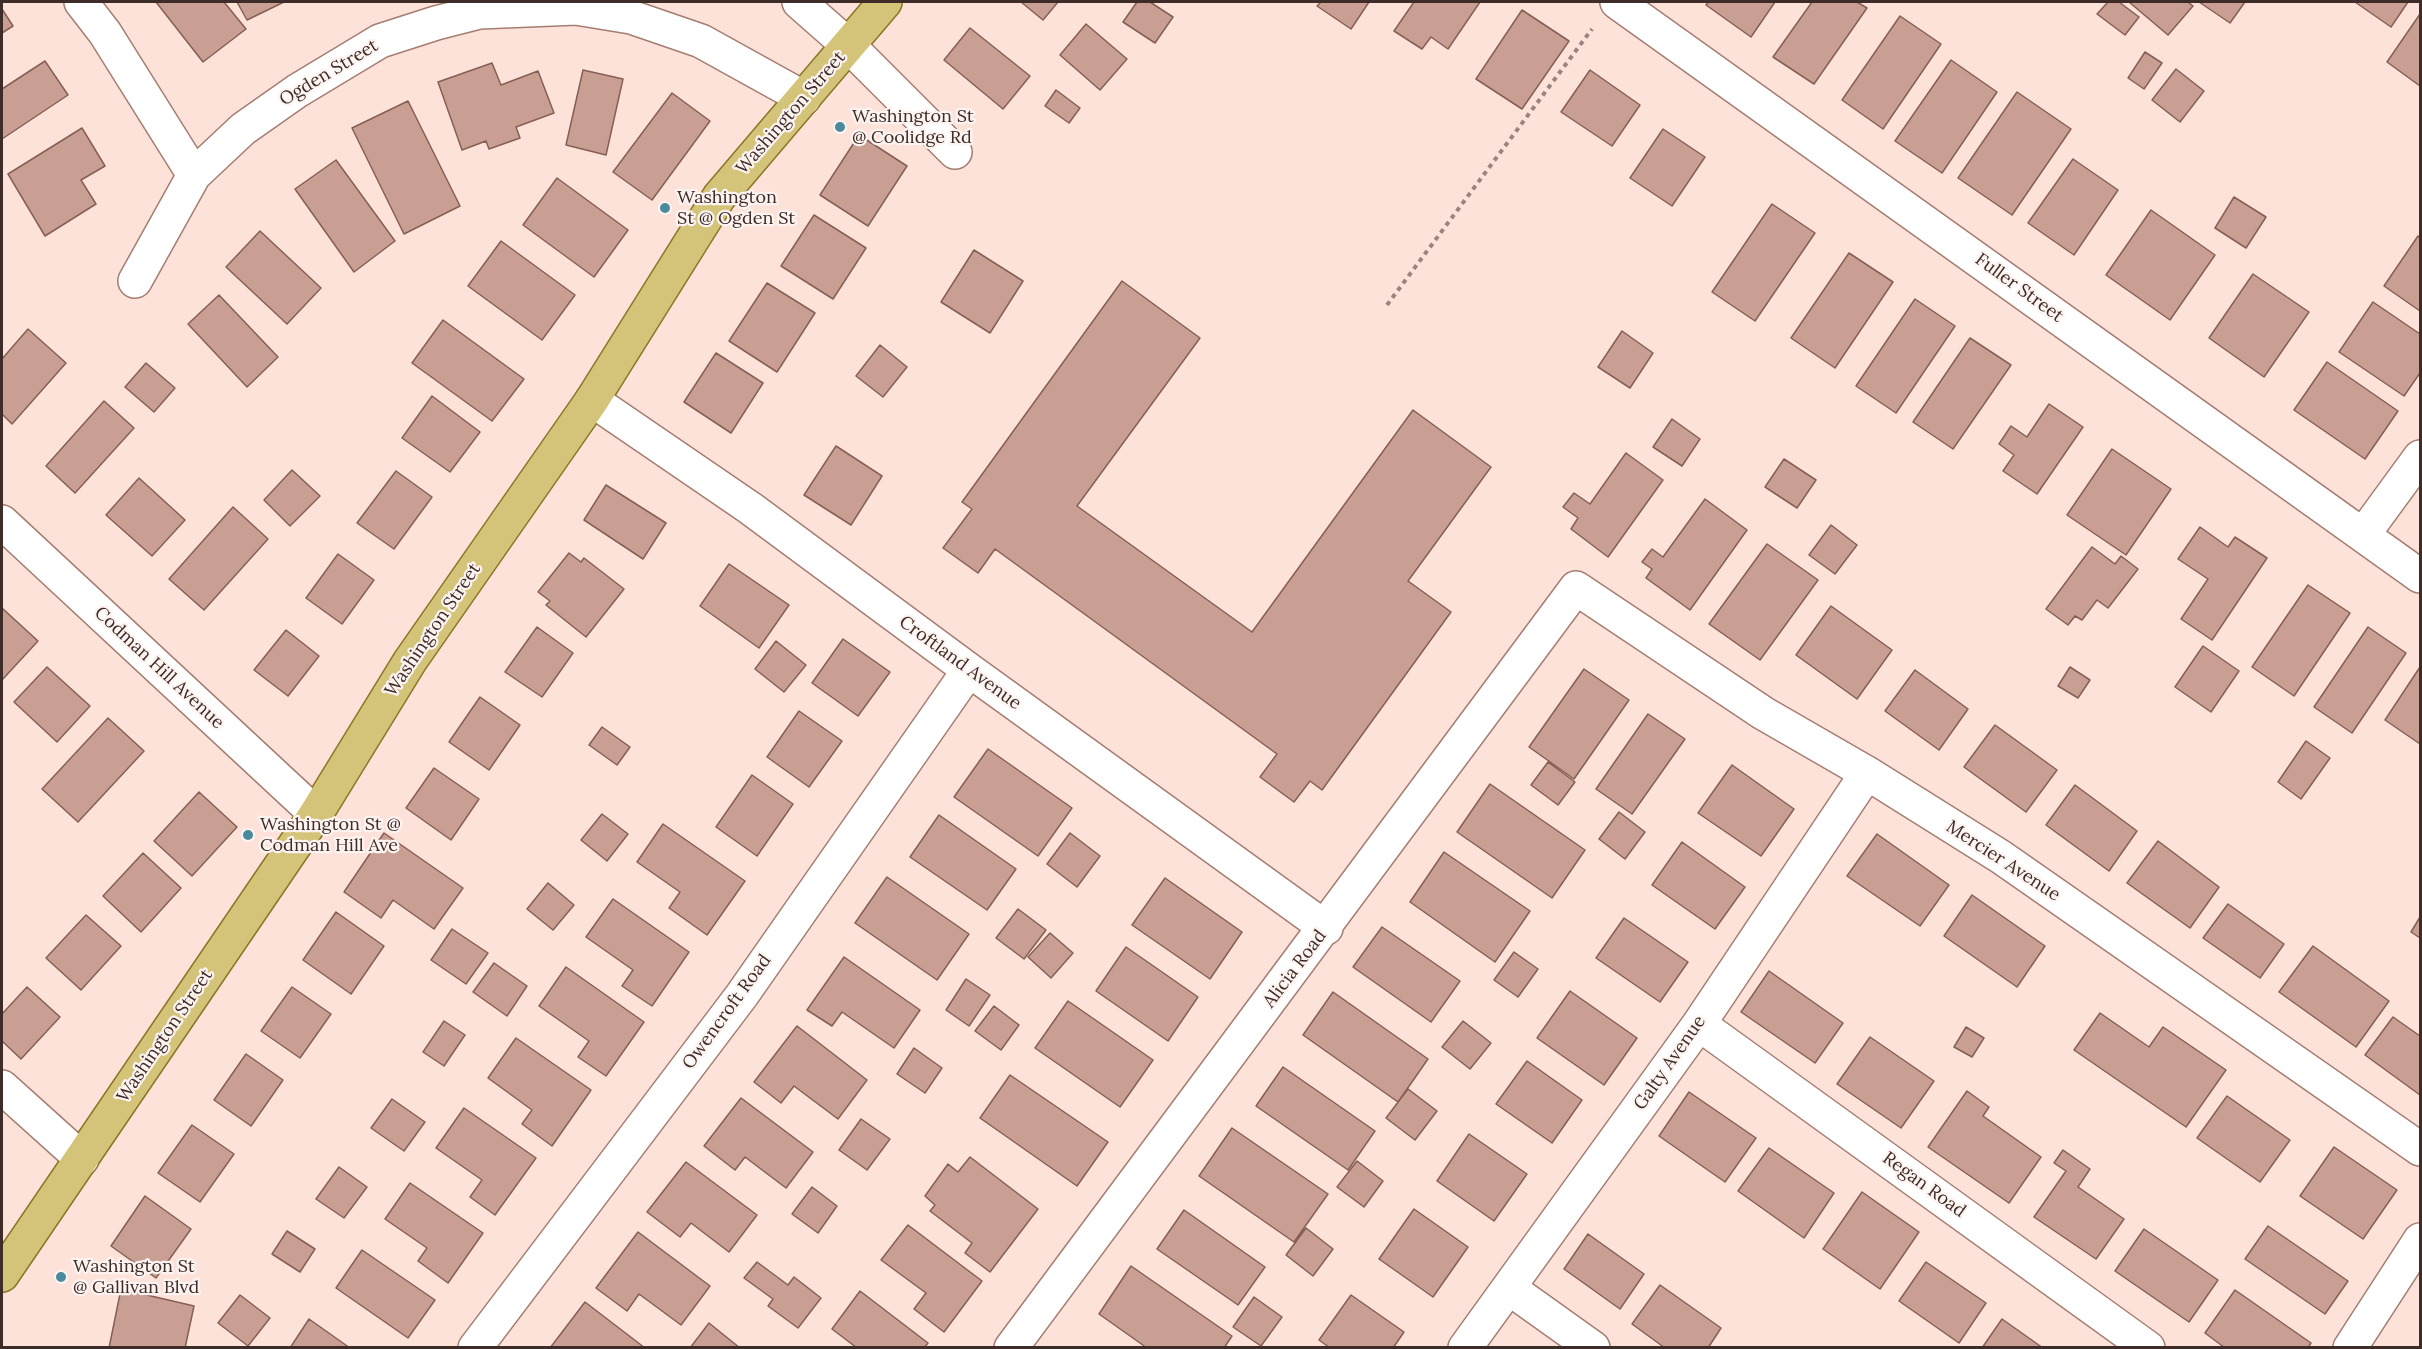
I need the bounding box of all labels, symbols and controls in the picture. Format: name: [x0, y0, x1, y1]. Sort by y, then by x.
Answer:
street label: Ogden Street: [276, 35, 382, 111]
street label: Washington Street: [732, 47, 850, 179]
place label: Washington St @ Coolidge Rd: [852, 106, 974, 148]
marker: Washington St @ Coolidge Rd: [833, 120, 847, 134]
place label: Washington St @ Ogden St: [677, 187, 795, 230]
marker: Washington St @ Ogden St: [658, 201, 672, 215]
street label: Fuller Street: [1971, 249, 2067, 327]
street label: Washington Street: [381, 559, 485, 701]
street label: Codman Hill Avenue: [90, 602, 228, 734]
street label: Croftland Avenue: [895, 611, 1025, 715]
place label: Washington St @ Codman Hill Ave: [260, 814, 401, 856]
street label: Mercier Avenue: [1942, 816, 2064, 906]
marker: Washington St @ Codman Hill Ave: [241, 828, 255, 842]
street label: Alicia Road: [1259, 926, 1331, 1012]
street label: Owencroft Road: [678, 950, 776, 1074]
street label: Washington Street: [113, 965, 217, 1107]
street label: Galty Avenue: [1630, 1012, 1710, 1114]
street label: Regan Road: [1878, 1148, 1970, 1222]
place label: Washington St @ Gallivan Blvd: [73, 1256, 199, 1298]
marker: Washington St @ Gallivan Blvd: [54, 1270, 68, 1284]

